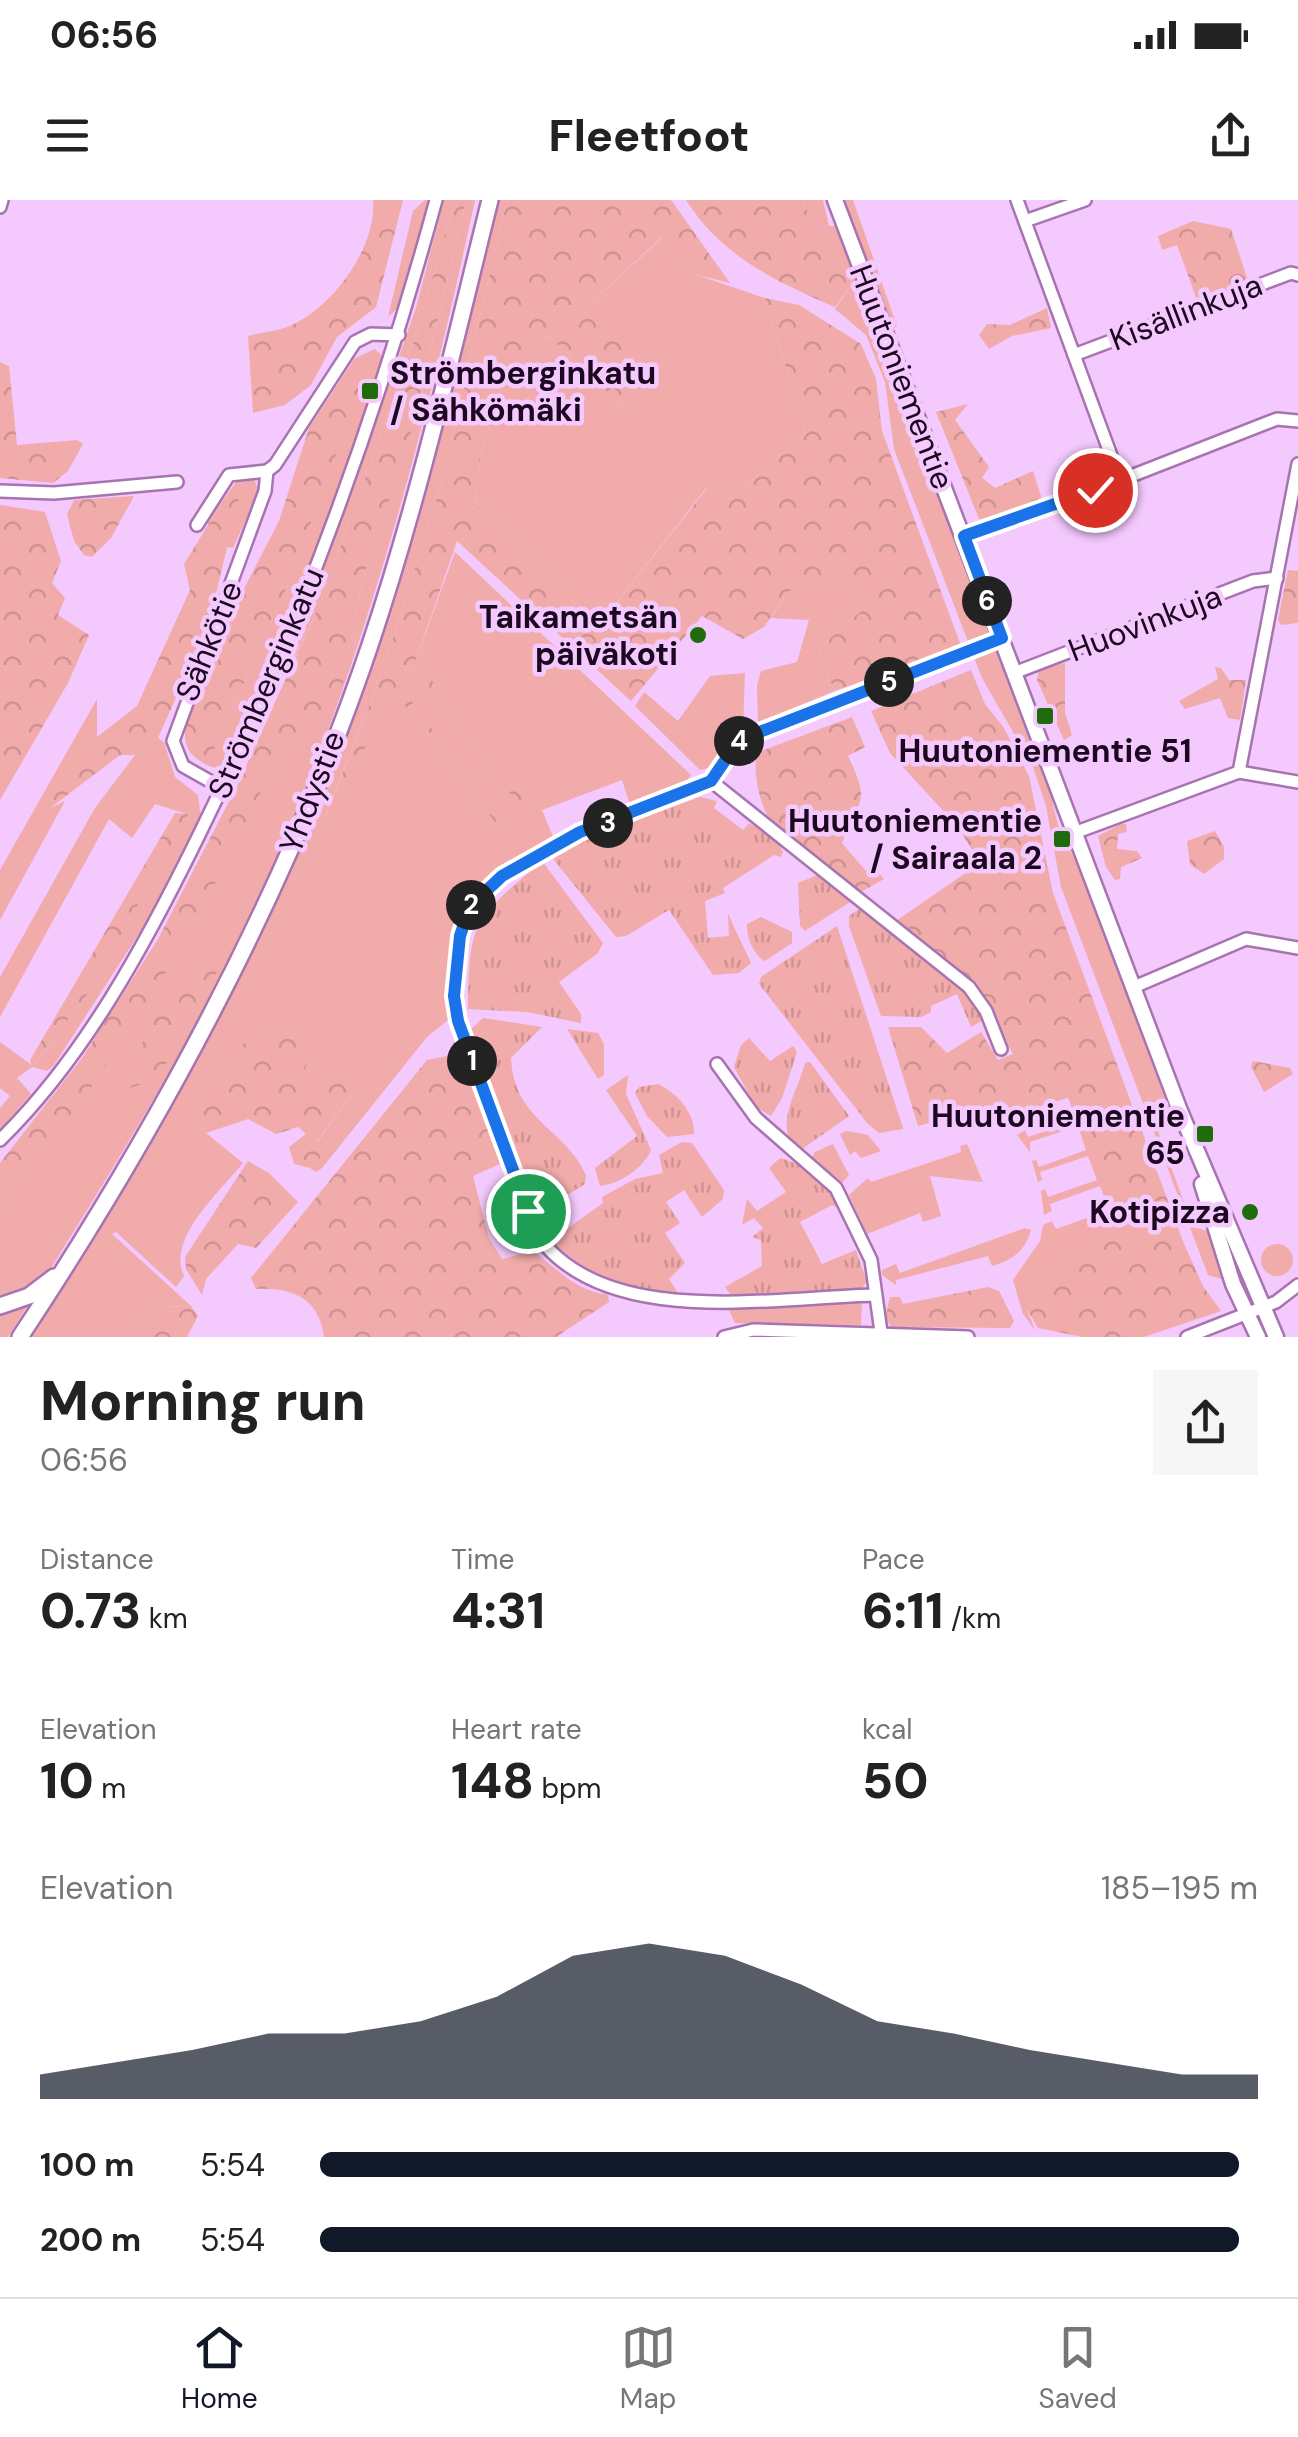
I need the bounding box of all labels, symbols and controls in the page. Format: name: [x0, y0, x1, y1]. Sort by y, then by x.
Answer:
text: 06:56: [50, 10, 158, 60]
text: Fleetfoot: [549, 106, 749, 165]
icon: menu: [40, 108, 95, 163]
icon: share: [1203, 108, 1258, 163]
street label: Huutoniementie: [840, 259, 964, 495]
street label: Kisällinkuja: [1104, 264, 1268, 360]
place label: Strömberginkatu / Sähkömäki: [390, 352, 656, 431]
marker: Strömberginkatu / Sähkömäki: [359, 380, 381, 402]
pin: [1053, 448, 1138, 533]
icon: check: [1068, 463, 1123, 518]
street label: Strömberginkatu: [198, 561, 334, 805]
street label: Sähkötie: [166, 575, 252, 707]
street label: Huovinkuja: [1062, 575, 1228, 671]
pin: 6: [962, 576, 1012, 626]
text: 6: [978, 582, 996, 619]
place label: Taikametsän päiväkoti: [479, 596, 678, 675]
marker: Taikametsän päiväkoti: [687, 624, 709, 646]
pin: 5: [864, 657, 914, 707]
text: 5: [880, 663, 898, 700]
marker: Huutoniementie 51: [1034, 705, 1056, 727]
pin: 4: [714, 716, 764, 766]
text: 4: [730, 722, 748, 759]
street label: Yhdystie: [270, 725, 354, 859]
place label: Huutoniementie 51: [898, 730, 1192, 772]
pin: 3: [583, 798, 633, 848]
place label: Huutoniementie / Sairaala 2: [788, 800, 1042, 879]
text: 3: [600, 804, 616, 841]
marker: Huutoniementie / Sairaala 2: [1051, 828, 1073, 850]
pin: 2: [446, 880, 496, 930]
text: 2: [463, 886, 479, 923]
pin: 1: [447, 1036, 497, 1086]
text: 1: [467, 1042, 477, 1079]
place label: Huutoniementie 65: [931, 1095, 1185, 1174]
marker: Huutoniementie 65: [1194, 1123, 1216, 1145]
pin: [486, 1169, 571, 1254]
icon: arrive: [501, 1184, 556, 1239]
place label: Kotipizza: [1089, 1191, 1230, 1233]
marker: Kotipizza: [1239, 1201, 1261, 1223]
text: Morning run: [40, 1365, 366, 1437]
button: share: [1153, 1370, 1258, 1475]
text: 06:56: [40, 1439, 128, 1481]
text: Distance: [40, 1541, 154, 1578]
text: Time: [451, 1541, 514, 1578]
text: Pace: [862, 1541, 925, 1578]
text: 0.73: [40, 1578, 141, 1644]
text: 4:31: [451, 1578, 545, 1644]
text: 6:11: [862, 1578, 944, 1644]
text: km: [141, 1600, 188, 1637]
text: /km: [944, 1600, 1001, 1637]
text: Elevation: [40, 1711, 157, 1748]
text: Heart rate: [451, 1711, 582, 1748]
text: kcal: [862, 1711, 913, 1748]
text: 10: [40, 1748, 94, 1814]
text: 148: [451, 1748, 534, 1814]
text: 50: [862, 1748, 928, 1814]
text: m: [94, 1770, 126, 1807]
text: bpm: [534, 1770, 601, 1807]
text: Elevation: [40, 1867, 173, 1909]
text: 185–195 m: [1101, 1867, 1258, 1909]
text: 100 m: [40, 2144, 134, 2186]
text: 5:54: [200, 2144, 265, 2186]
text: 200 m: [40, 2219, 141, 2261]
text: 5:54: [200, 2219, 265, 2261]
tab: Home: [181, 2320, 258, 2417]
tab: Map: [620, 2320, 676, 2417]
tab: Saved: [1038, 2320, 1117, 2417]

